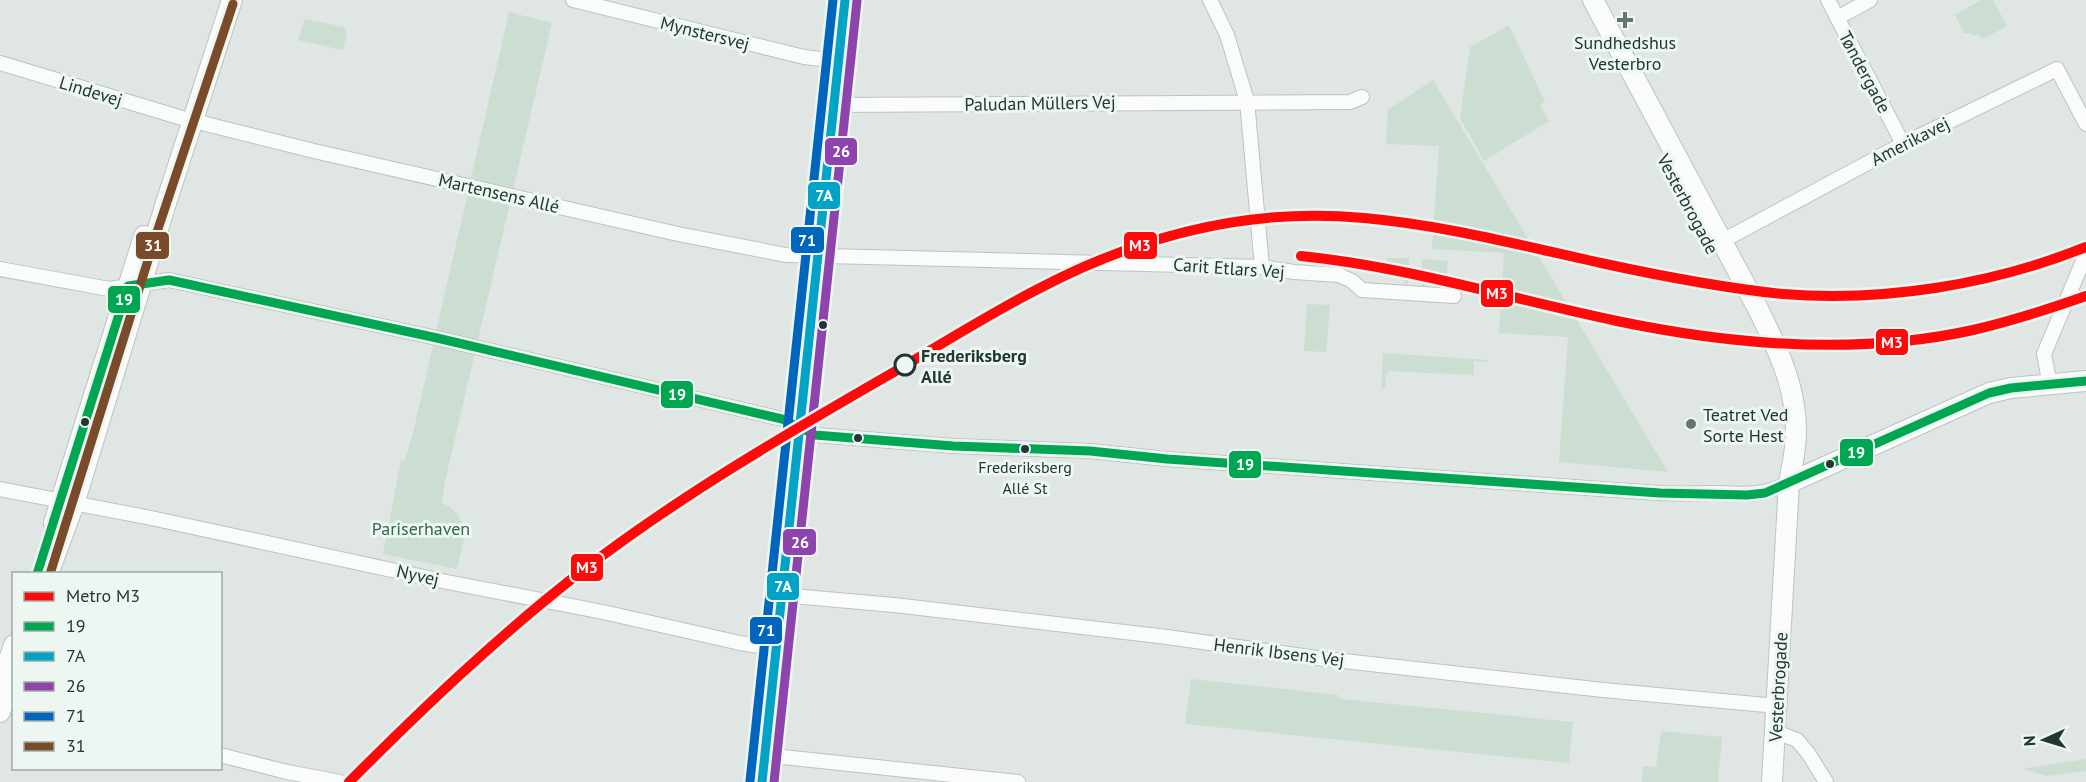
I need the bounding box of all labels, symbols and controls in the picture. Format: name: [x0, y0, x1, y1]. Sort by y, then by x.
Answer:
street label: Mynstersvej: [658, 11, 752, 55]
marker: Sundhedshus Vesterbro: [1616, 11, 1634, 29]
street label: Tøndergade: [1834, 27, 1896, 117]
place label: Sundhedshus Vesterbro: [1574, 31, 1676, 75]
street label: Lindevej: [57, 71, 125, 111]
street label: Paludan Müllers Vej: [964, 90, 1116, 116]
street label: Amerikavej: [1867, 111, 1953, 171]
line badge: 26: [824, 137, 858, 166]
text: 26: [832, 141, 850, 161]
street label: Vesterbrogade: [1652, 149, 1724, 258]
street label: Martensens Allé: [436, 168, 562, 218]
line badge: 7A: [807, 181, 841, 210]
text: 7A: [815, 185, 833, 205]
line badge: 71: [790, 226, 825, 254]
text: 71: [798, 230, 816, 250]
line badge: 31: [135, 231, 170, 260]
line badge: M3: [1123, 231, 1158, 260]
text: 31: [144, 235, 162, 255]
text: M3: [1129, 235, 1151, 255]
street label: Carit Etlars Vej: [1172, 253, 1286, 283]
line badge: M3: [1480, 279, 1514, 308]
text: M3: [1486, 283, 1508, 303]
line badge: 19: [107, 285, 141, 314]
text: 19: [115, 289, 133, 309]
unlabelled marker: [817, 319, 829, 331]
line badge: M3: [1875, 328, 1909, 356]
text: M3: [1881, 332, 1903, 352]
place label: Frederiksberg Allé: [921, 344, 1027, 388]
marker: Frederiksberg Allé: [894, 354, 916, 376]
line badge: 19: [660, 380, 694, 409]
text: 19: [668, 384, 686, 404]
place label: Teatret Ved Sorte Hest: [1703, 403, 1789, 447]
unlabelled marker: [79, 416, 91, 428]
marker: Teatret Ved Sorte Hest: [1684, 417, 1698, 431]
unlabelled marker: [852, 432, 864, 444]
line badge: 19: [1839, 438, 1874, 467]
text: 19: [1847, 442, 1865, 462]
marker: Frederiksberg Allé St: [1019, 443, 1031, 455]
line badge: 19: [1228, 450, 1262, 479]
text: 19: [1236, 454, 1254, 474]
place label: Frederiksberg Allé St: [978, 457, 1072, 498]
unlabelled marker: [1824, 458, 1836, 470]
park label: Pariserhaven: [372, 517, 470, 540]
line badge: 26: [782, 528, 817, 556]
text: 26: [791, 532, 809, 552]
line badge: M3: [570, 553, 604, 582]
text: M3: [576, 557, 598, 577]
street label: Nyvej: [394, 559, 442, 591]
legend: [12, 572, 222, 770]
line badge: 7A: [766, 572, 800, 601]
text: 7A: [774, 576, 792, 596]
text: Metro M3: [66, 584, 140, 607]
text: 19: [66, 614, 86, 637]
line badge: 71: [749, 616, 783, 645]
text: 71: [757, 620, 775, 640]
street label: Vesterbrogade: [1764, 631, 1792, 744]
street label: Henrik Ibsens Vej: [1212, 633, 1346, 671]
text: 7A: [66, 644, 86, 667]
text: 26: [66, 674, 86, 697]
text: 71: [66, 704, 86, 727]
north arrow: [2014, 710, 2074, 770]
text: 31: [66, 734, 86, 757]
text: N: [2019, 735, 2039, 747]

